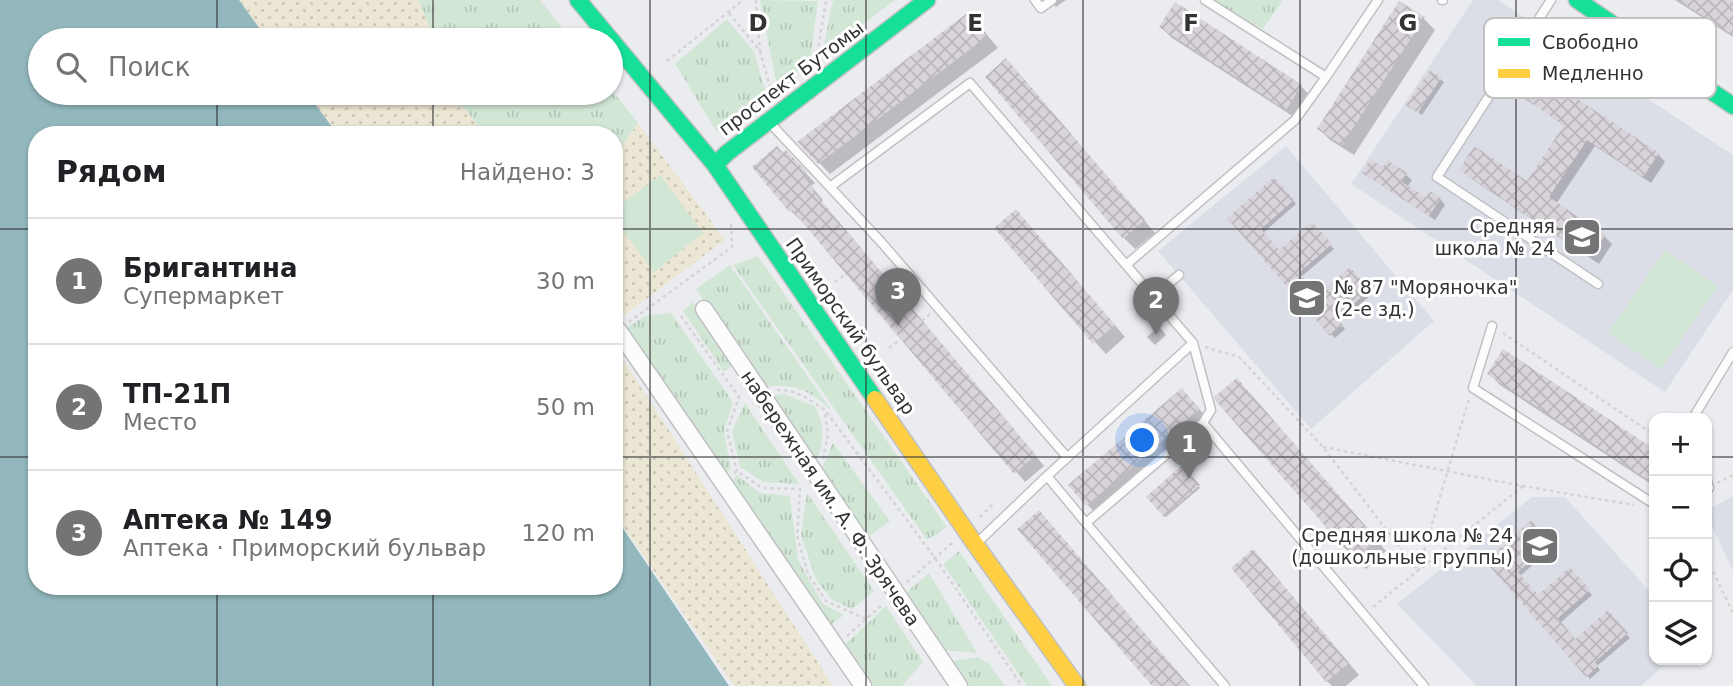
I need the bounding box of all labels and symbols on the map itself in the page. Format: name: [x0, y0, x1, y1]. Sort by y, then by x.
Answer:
text: D: [748, 10, 768, 36]
text: E: [967, 10, 983, 36]
text: F: [1183, 10, 1199, 36]
text: G: [1399, 10, 1417, 36]
street label: проспект Бутомы: [714, 16, 868, 140]
legend: [1484, 18, 1716, 98]
text: Свободно: [1542, 31, 1639, 53]
text: Медленно: [1542, 62, 1644, 84]
place label: Средняя школа № 24: [1435, 215, 1555, 259]
school or university icon: Средняя школа № 24: [1561, 216, 1603, 258]
street label: Приморский бульвар: [782, 233, 920, 419]
pin: 3: [875, 268, 921, 326]
place label: № 87 "Моряночка" (2-е зд.): [1334, 276, 1517, 320]
pin: 2: [1133, 277, 1179, 335]
school or university icon: № 87 "Моряночка" (2-е зд.): [1286, 277, 1328, 319]
street label: набережная им. А. Ф. Зрячева: [737, 366, 925, 630]
pin: 1: [1166, 421, 1212, 479]
your location: [1125, 423, 1159, 457]
place label: Средняя школа № 24 (дошкольные группы): [1291, 524, 1513, 568]
school or university icon: Средняя школа № 24 (дошкольные группы): [1519, 525, 1561, 567]

